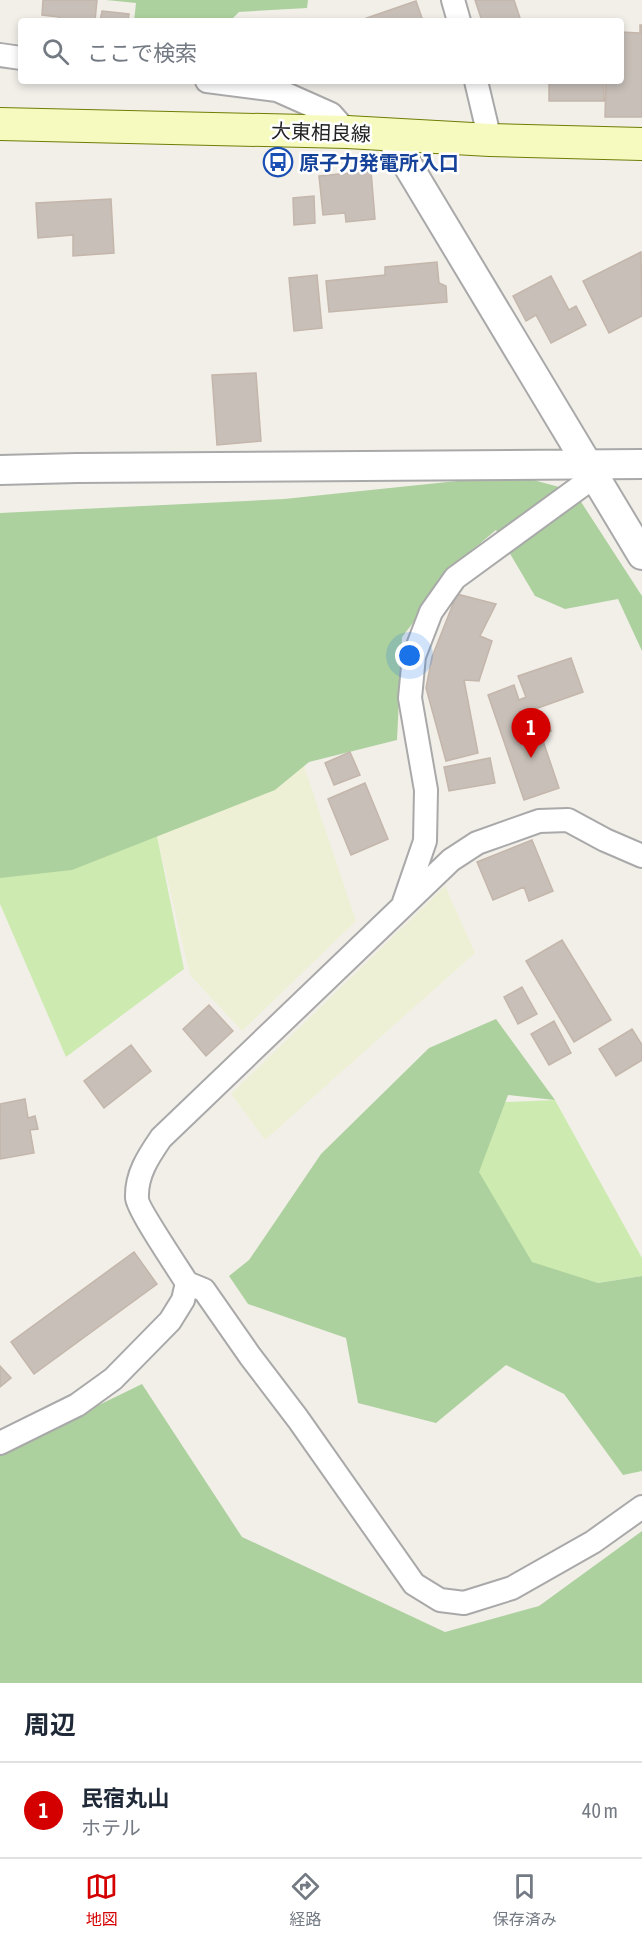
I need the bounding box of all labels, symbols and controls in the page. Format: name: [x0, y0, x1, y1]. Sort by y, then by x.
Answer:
search box: [18, 18, 624, 84]
icon: search: [39, 35, 72, 68]
text: ここで検索: [87, 40, 197, 66]
street label: 大東相良線: [271, 119, 371, 145]
bus stop icon: 原子力発電所入口: [262, 146, 294, 178]
place label: 原子力発電所入口: [299, 151, 459, 174]
your location: [395, 641, 424, 670]
pin: 1: [512, 708, 550, 758]
text: 周辺: [24, 1710, 76, 1740]
text: 民宿丸山: [81, 1785, 169, 1811]
text: 1: [39, 1799, 48, 1822]
text: 40 m: [582, 1799, 618, 1822]
text: ホテル: [81, 1816, 141, 1839]
tab: 地図: [85, 1870, 118, 1930]
tab: 経路: [289, 1870, 322, 1930]
tab: 保存済み: [493, 1870, 557, 1930]

